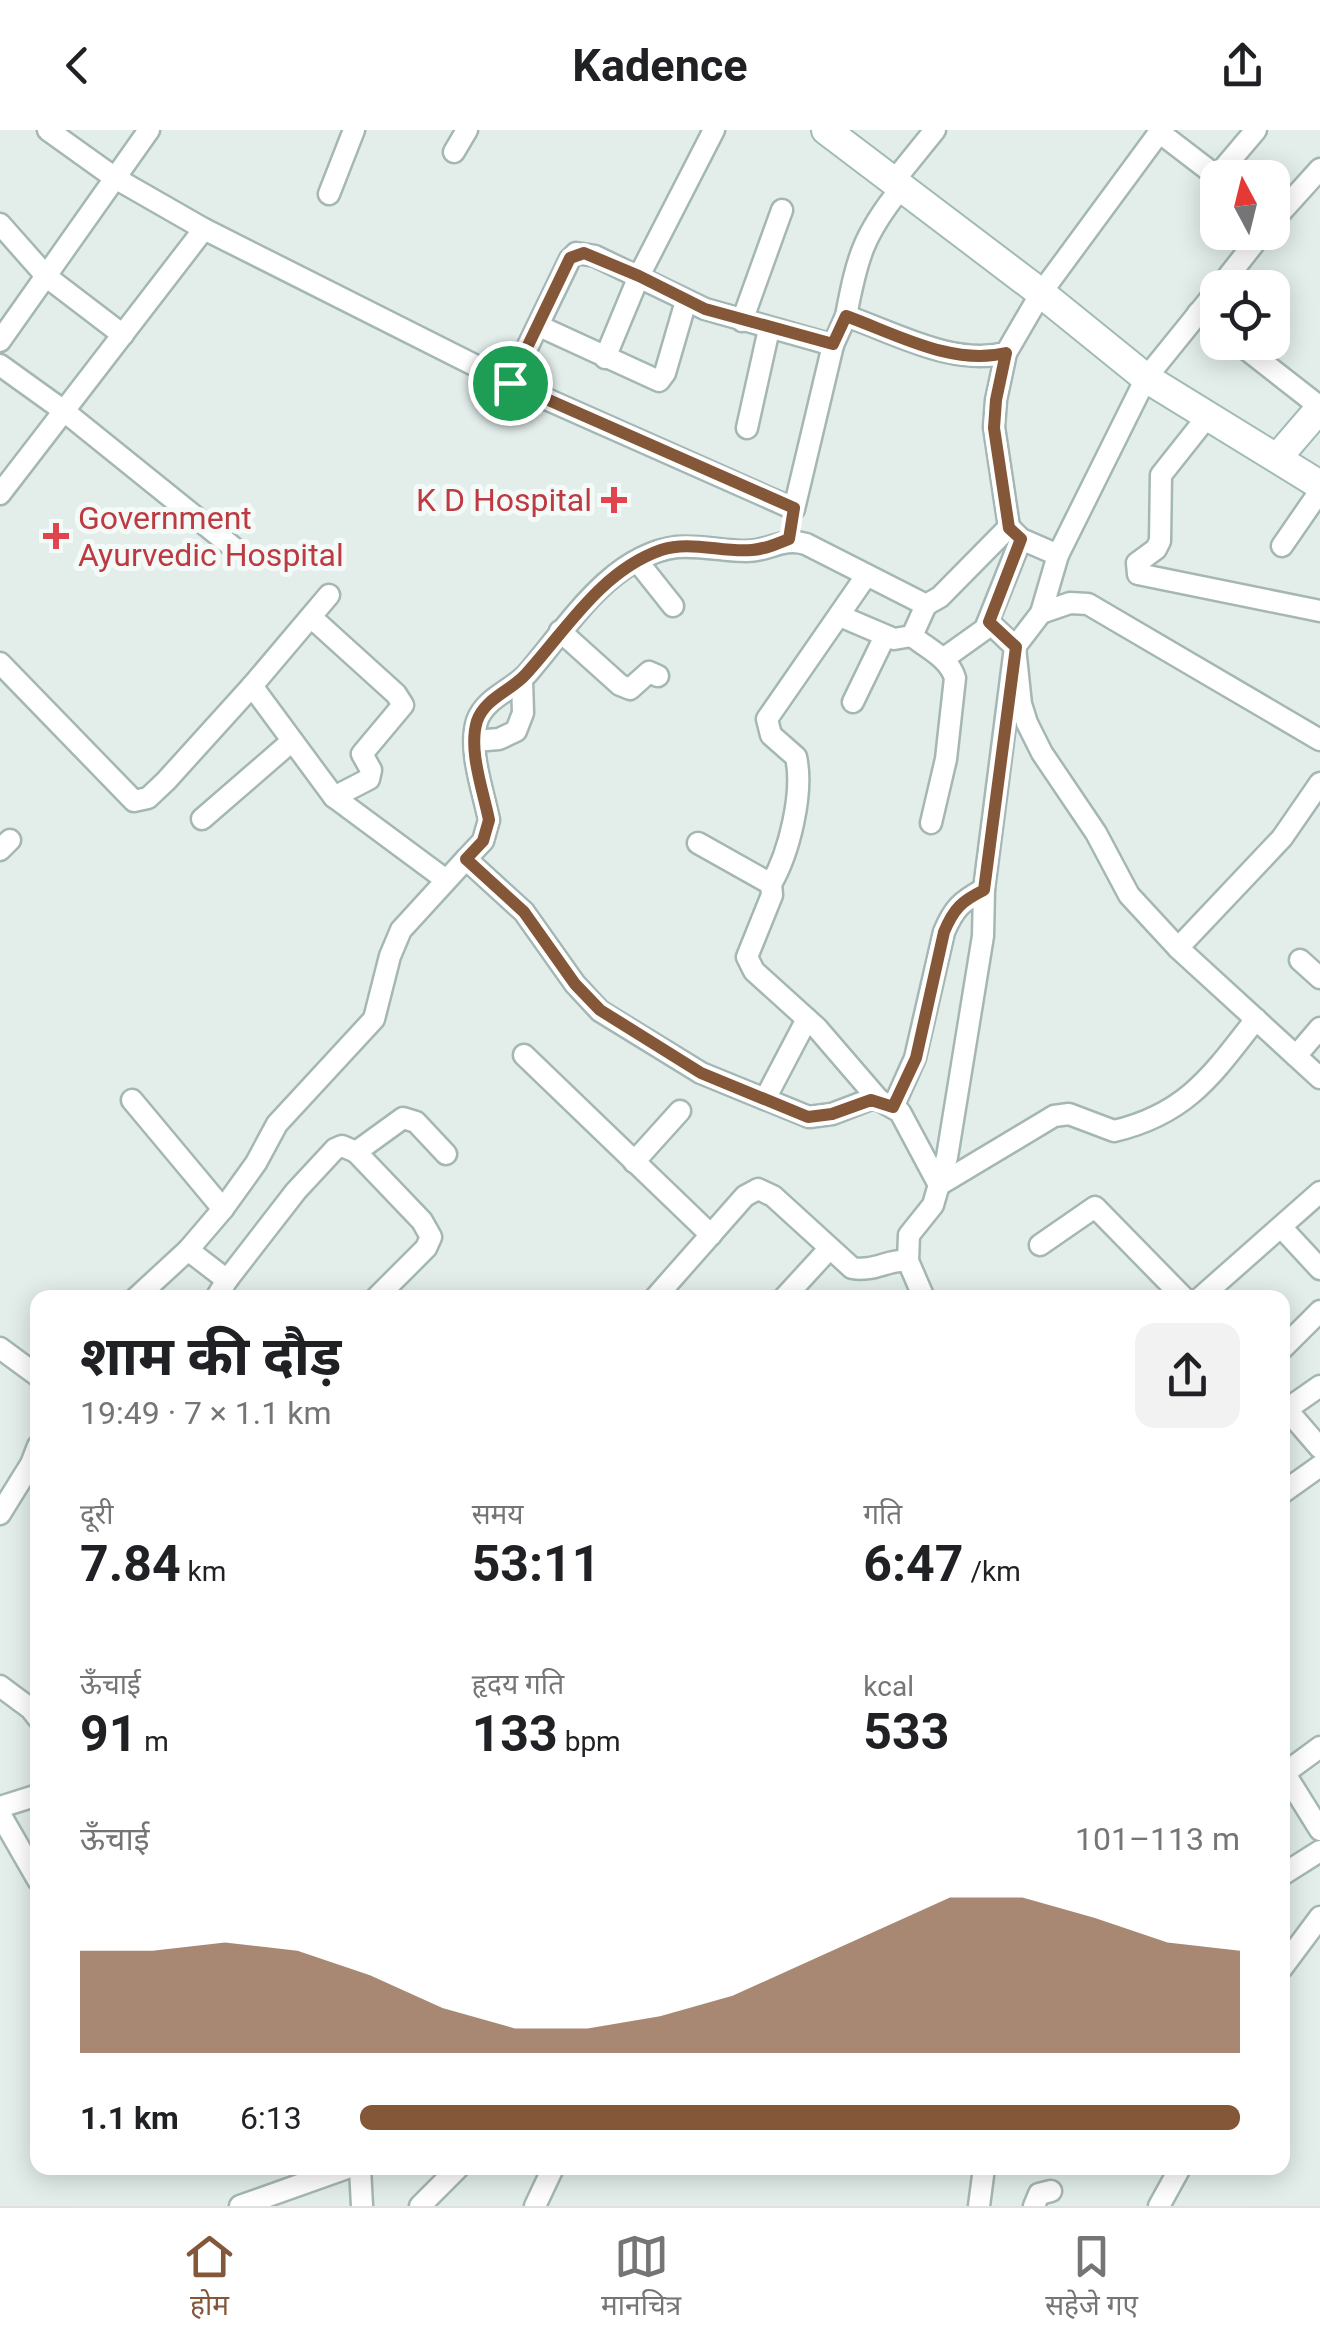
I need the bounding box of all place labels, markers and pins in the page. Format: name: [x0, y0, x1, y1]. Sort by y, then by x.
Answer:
pin: [468, 341, 553, 426]
place label: K D Hospital: [416, 481, 592, 519]
marker: K D Hospital: [601, 487, 627, 513]
place label: Government Ayurvedic Hospital: [78, 499, 344, 574]
marker: Government Ayurvedic Hospital: [43, 523, 69, 549]

